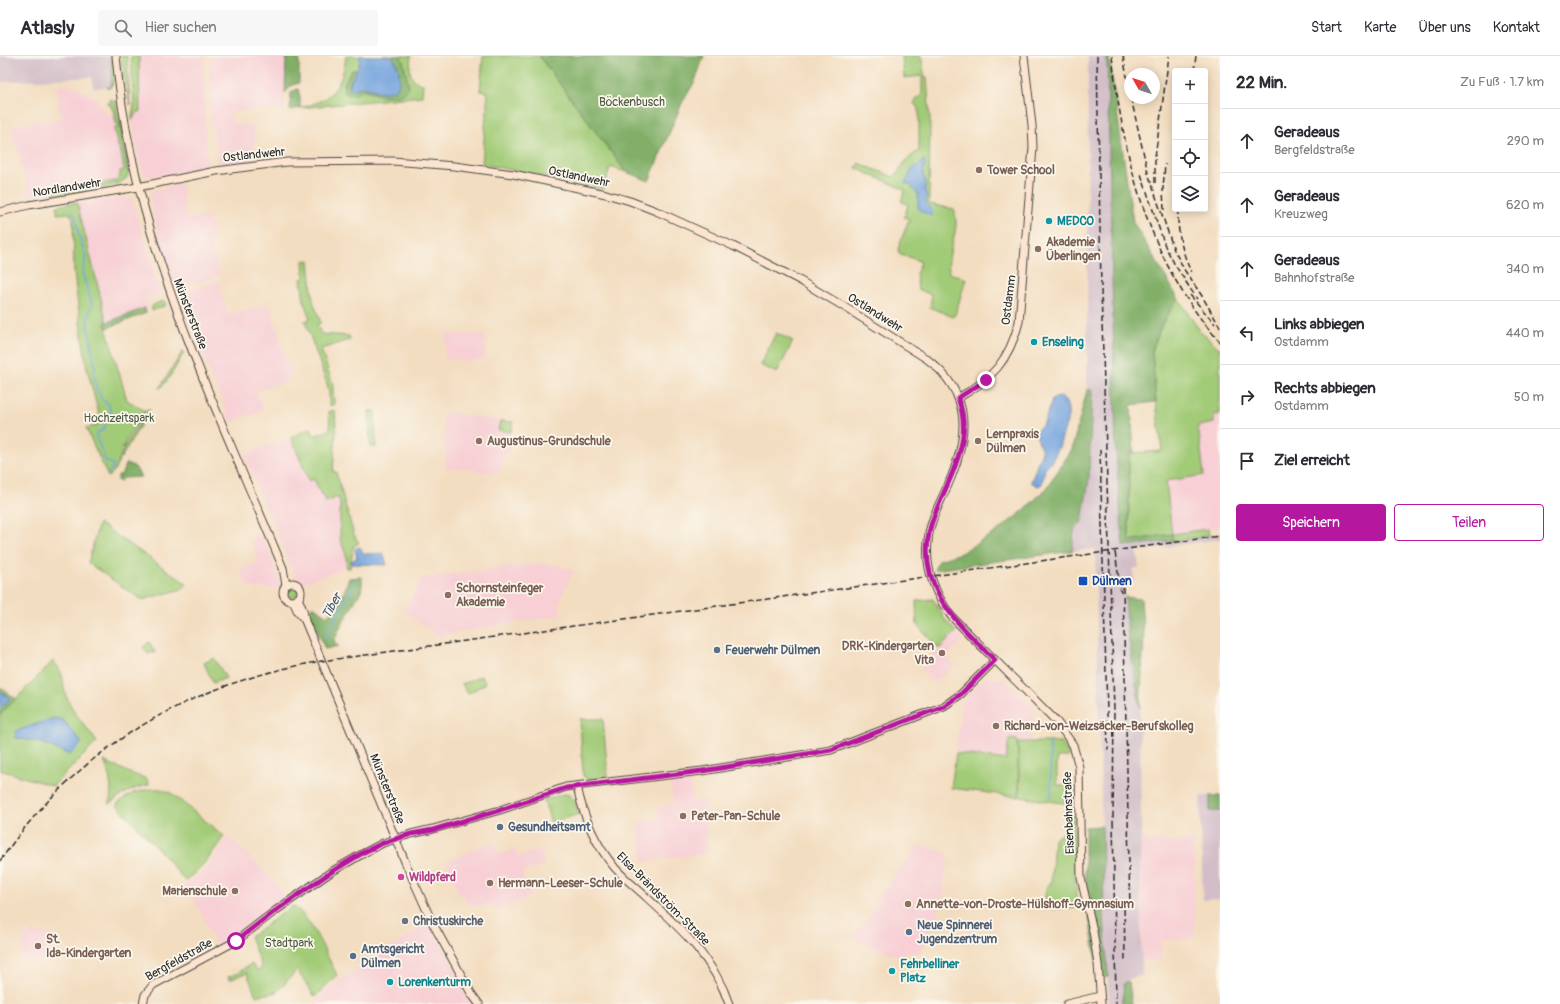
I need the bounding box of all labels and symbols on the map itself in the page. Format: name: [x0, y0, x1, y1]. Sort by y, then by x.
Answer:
north arrow: [1124, 68, 1160, 104]
park label: Böckenbusch: [599, 95, 665, 110]
street label: Ostlandwehr: [222, 144, 287, 166]
street label: Ostlandwehr: [547, 163, 612, 191]
place label: Tower School: [986, 163, 1055, 178]
marker: Tower School: [974, 165, 984, 175]
street label: Nordlandwehr: [32, 175, 103, 201]
place label: MEDCO: [1057, 214, 1094, 229]
marker: MEDCO: [1044, 216, 1054, 226]
place label: Akademie Überlingen: [1046, 235, 1101, 264]
marker: Akademie Überlingen: [1033, 244, 1043, 254]
street label: Ostdamm: [998, 274, 1020, 326]
street label: Münsterstraße: [170, 277, 210, 351]
street label: Ostlandwehr: [845, 290, 906, 336]
place label: Enseling: [1042, 335, 1084, 350]
marker: Enseling: [1029, 337, 1039, 347]
route end: [977, 371, 995, 389]
park label: Hochzeitspark: [84, 411, 154, 426]
place label: Lernpraxis Dülmen: [986, 427, 1039, 456]
place label: Augustinus-Grundschule: [487, 434, 612, 449]
marker: Augustinus-Grundschule: [474, 436, 484, 446]
marker: Lernpraxis Dülmen: [973, 436, 983, 446]
place label: Dülmen: [1092, 574, 1132, 589]
marker: Dülmen: [1077, 575, 1089, 587]
place label: Schornsteinfeger Akademie: [456, 581, 544, 610]
water label: Tiber: [318, 588, 347, 622]
marker: Schornsteinfeger Akademie: [443, 590, 453, 600]
place label: DRK-Kindergarten Vita: [842, 639, 934, 668]
place label: Feuerwehr Dülmen: [725, 643, 820, 658]
marker: Feuerwehr Dülmen: [712, 645, 722, 655]
marker: DRK-Kindergarten Vita: [937, 648, 947, 658]
place label: Richard-von-Weizsäcker-Berufskolleg: [1004, 719, 1193, 734]
marker: Richard-von-Weizsäcker-Berufskolleg: [991, 721, 1001, 731]
street label: Münsterstraße: [366, 752, 408, 826]
street label: Eisenbahnstraße: [1060, 771, 1078, 854]
place label: Peter-Pan-Schule: [691, 809, 781, 824]
marker: Peter-Pan-Schule: [678, 811, 688, 821]
place label: Gesundheitsamt: [508, 820, 592, 835]
marker: Gesundheitsamt: [495, 822, 505, 832]
street label: Elsa-Brändström-Straße: [613, 849, 713, 949]
place label: Wildpferd: [409, 870, 456, 885]
marker: Wildpferd: [396, 872, 406, 882]
place label: Hermann-Leeser-Schule: [498, 876, 624, 891]
marker: Hermann-Leeser-Schule: [485, 878, 495, 888]
place label: Marienschule: [162, 884, 228, 899]
marker: Marienschule: [230, 886, 240, 896]
place label: Annette-von-Droste-Hülshoff-Gymnasium: [916, 897, 1134, 912]
marker: Annette-von-Droste-Hülshoff-Gymnasium: [903, 899, 913, 909]
place label: Christuskirche: [413, 914, 484, 929]
marker: Christuskirche: [400, 916, 410, 926]
place label: Neue Spinnerei Jugendzentrum: [917, 918, 998, 947]
marker: Neue Spinnerei Jugendzentrum: [904, 927, 914, 937]
place label: St. Ida-Kindergarten: [46, 932, 132, 961]
route start: [227, 932, 245, 950]
street label: Bergfeldstraße: [143, 935, 215, 985]
park label: Stadtpark: [265, 936, 313, 951]
marker: St. Ida-Kindergarten: [33, 941, 43, 951]
place label: Amtsgericht Dülmen: [361, 942, 426, 971]
marker: Amtsgericht Dülmen: [348, 951, 358, 961]
place label: Fehrbelliner Platz: [900, 957, 960, 986]
marker: Fehrbelliner Platz: [887, 966, 897, 976]
place label: Lorenkenturm: [398, 975, 471, 990]
marker: Lorenkenturm: [385, 977, 395, 987]

